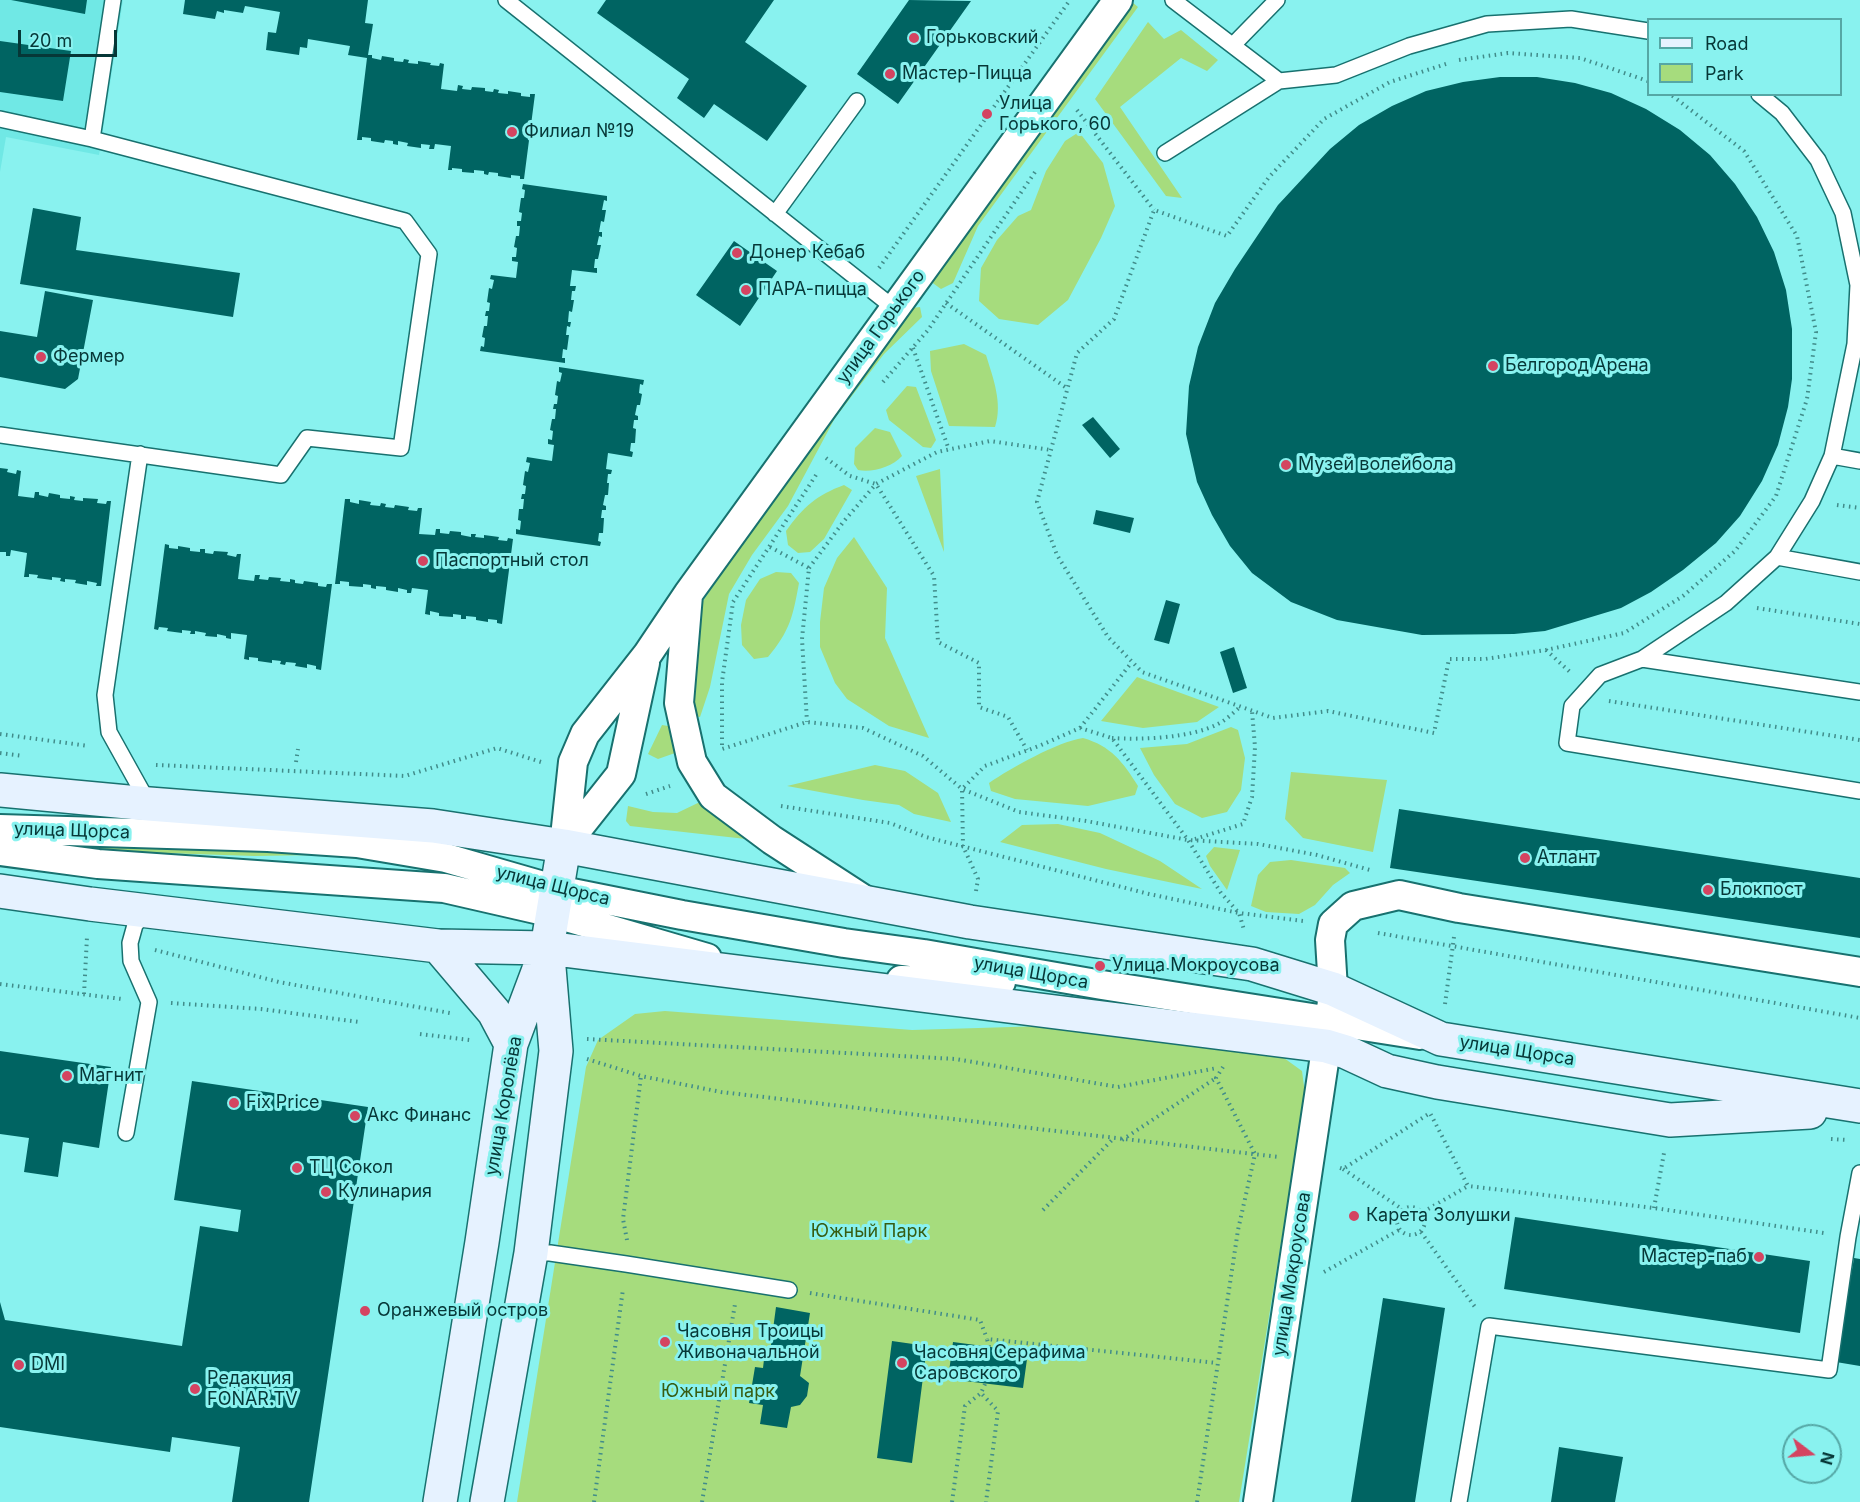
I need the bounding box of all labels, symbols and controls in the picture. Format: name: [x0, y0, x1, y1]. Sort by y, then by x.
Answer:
scale bar: [21, 18, 120, 56]
legend: [1647, 18, 1842, 96]
place label: Горьковский: [926, 27, 1039, 49]
text: 20 m: [29, 30, 72, 51]
marker: Горьковский: [907, 31, 921, 45]
text: Road: [1705, 33, 1748, 54]
place label: Мастер-Пицца: [902, 63, 1032, 85]
text: Park: [1705, 63, 1744, 84]
marker: Мастер-Пицца: [883, 67, 897, 81]
place label: Улица Горького, 60: [999, 93, 1111, 136]
marker: Улица Горького, 60: [980, 107, 994, 121]
place label: Филиал №19: [524, 121, 634, 143]
marker: Филиал №19: [505, 125, 519, 139]
place label: Донер Кебаб: [749, 242, 865, 264]
marker: Донер Кебаб: [730, 246, 744, 260]
street label: улица Горького: [832, 266, 930, 388]
place label: ПАРА-пицца: [758, 279, 867, 301]
marker: ПАРА-пицца: [739, 283, 753, 297]
place label: Фермер: [53, 346, 125, 368]
marker: Фермер: [34, 350, 48, 364]
place label: Белгород Арена: [1505, 355, 1649, 377]
marker: Белгород Арена: [1486, 359, 1500, 373]
place label: Музей волейбола: [1298, 454, 1454, 476]
marker: Музей волейбола: [1279, 458, 1293, 472]
place label: Паспортный стол: [435, 550, 589, 572]
marker: Паспортный стол: [416, 554, 430, 568]
street label: улица Щорса: [14, 818, 130, 844]
place label: Атлант: [1537, 847, 1597, 869]
marker: Атлант: [1518, 851, 1532, 865]
street label: улица Щорса: [494, 861, 612, 911]
place label: Блокпост: [1720, 879, 1803, 901]
marker: Блокпост: [1701, 883, 1715, 897]
street label: улица Щорса: [972, 952, 1090, 994]
place label: Улица Мокроусова: [1112, 955, 1280, 977]
marker: Улица Мокроусова: [1093, 959, 1107, 973]
street label: улица Щорса: [1458, 1031, 1576, 1071]
street label: улица Королёва: [481, 1035, 527, 1177]
place label: Магнит: [79, 1065, 143, 1087]
marker: Магнит: [60, 1069, 74, 1083]
place label: Fix Price: [246, 1092, 320, 1114]
marker: Fix Price: [227, 1096, 241, 1110]
place label: Акс Финанс: [367, 1105, 471, 1127]
marker: Акс Финанс: [348, 1109, 362, 1123]
place label: ТЦ Сокол: [309, 1157, 393, 1179]
marker: ТЦ Сокол: [290, 1161, 304, 1175]
place label: Кулинария: [338, 1181, 432, 1203]
marker: Кулинария: [319, 1185, 333, 1199]
street label: улица Мокроусова: [1268, 1191, 1316, 1357]
place label: Карета Золушки: [1366, 1205, 1511, 1227]
marker: Карета Золушки: [1347, 1209, 1361, 1223]
park label: Южный Парк: [811, 1221, 927, 1243]
place label: Мастер-паб: [1641, 1246, 1747, 1268]
marker: Мастер-паб: [1752, 1250, 1766, 1264]
place label: Оранжевый остров: [377, 1300, 548, 1322]
marker: Оранжевый остров: [358, 1304, 372, 1318]
place label: Часовня Троицы Живоначальной: [677, 1321, 824, 1364]
marker: Часовня Троицы Живоначальной: [658, 1335, 672, 1349]
place label: Часовня Серафима Саровского: [914, 1342, 1086, 1384]
place label: DMI: [31, 1354, 65, 1376]
marker: Часовня Серафима Саровского: [895, 1356, 909, 1370]
marker: DMI: [12, 1358, 26, 1372]
place label: Редакция FONAR.TV: [207, 1368, 298, 1410]
park label: Южный парк: [661, 1381, 775, 1403]
marker: Редакция FONAR.TV: [188, 1382, 202, 1396]
north arrow: [1782, 1424, 1842, 1484]
text: N: [1816, 1450, 1839, 1467]

